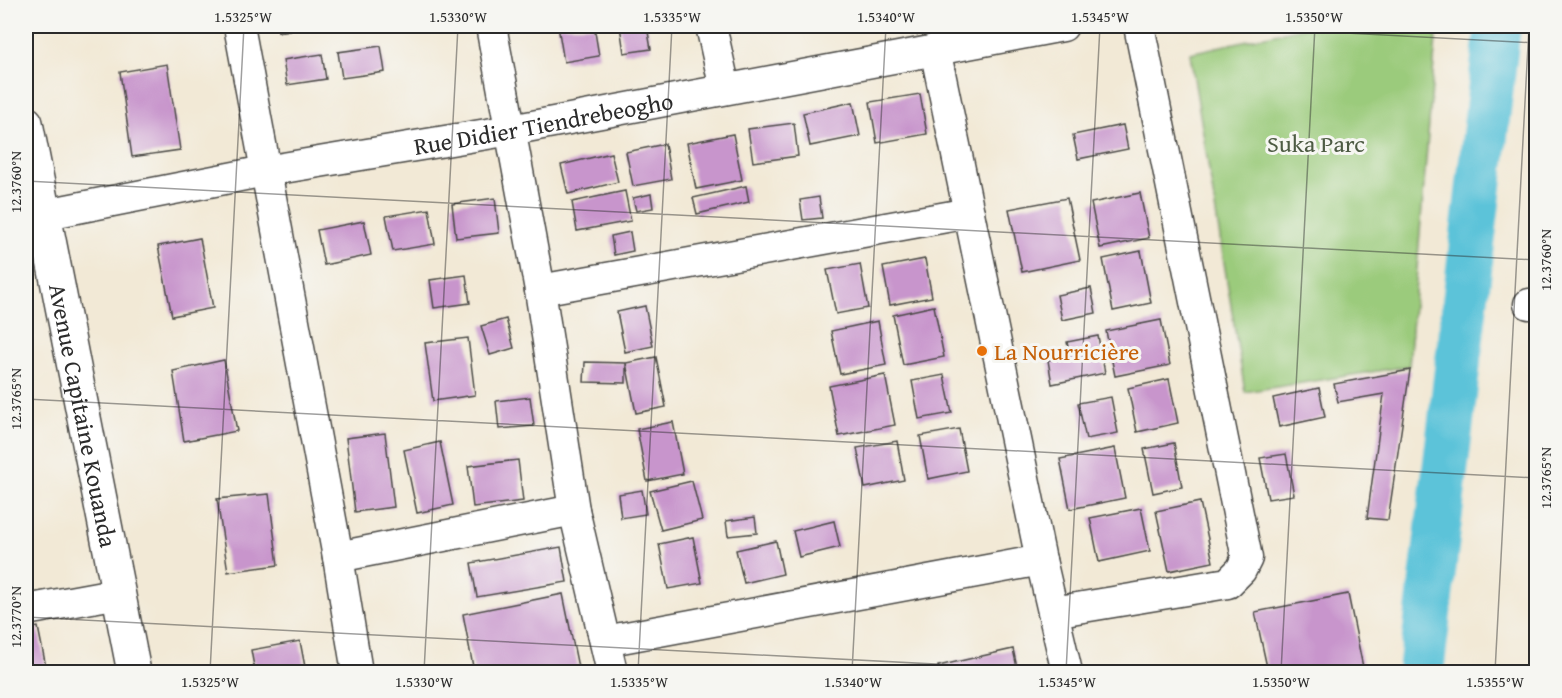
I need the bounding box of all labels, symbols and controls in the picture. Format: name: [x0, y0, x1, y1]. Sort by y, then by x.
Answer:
text: 1.5325°W: [214, 6, 272, 27]
text: 1.5330°W: [429, 6, 487, 27]
text: 1.5335°W: [643, 6, 701, 27]
text: 1.5340°W: [857, 6, 915, 27]
text: 1.5345°W: [1071, 6, 1129, 27]
text: 1.5350°W: [1285, 6, 1343, 27]
street label: Rue Didier Tiendrebeogho: [411, 82, 676, 163]
park label: Suka Parc: [1267, 126, 1365, 161]
text: 12.3760°N: [5, 151, 26, 213]
text: 12.3760°N: [1535, 229, 1556, 291]
street label: Avenue Capitaine Kouanda: [40, 280, 127, 551]
place label: La Nourricière: [994, 334, 1139, 369]
marker: La Nourricière: [975, 344, 989, 358]
text: 12.3765°N: [5, 368, 26, 430]
text: 12.3765°N: [1535, 447, 1556, 509]
text: 12.3770°N: [5, 586, 26, 648]
text: 1.5325°W: [181, 671, 239, 692]
text: 1.5330°W: [395, 671, 453, 692]
text: 1.5335°W: [610, 671, 668, 692]
text: 1.5340°W: [824, 671, 882, 692]
text: 1.5345°W: [1038, 671, 1096, 692]
text: 1.5350°W: [1252, 671, 1310, 692]
text: 1.5355°W: [1466, 671, 1524, 692]

